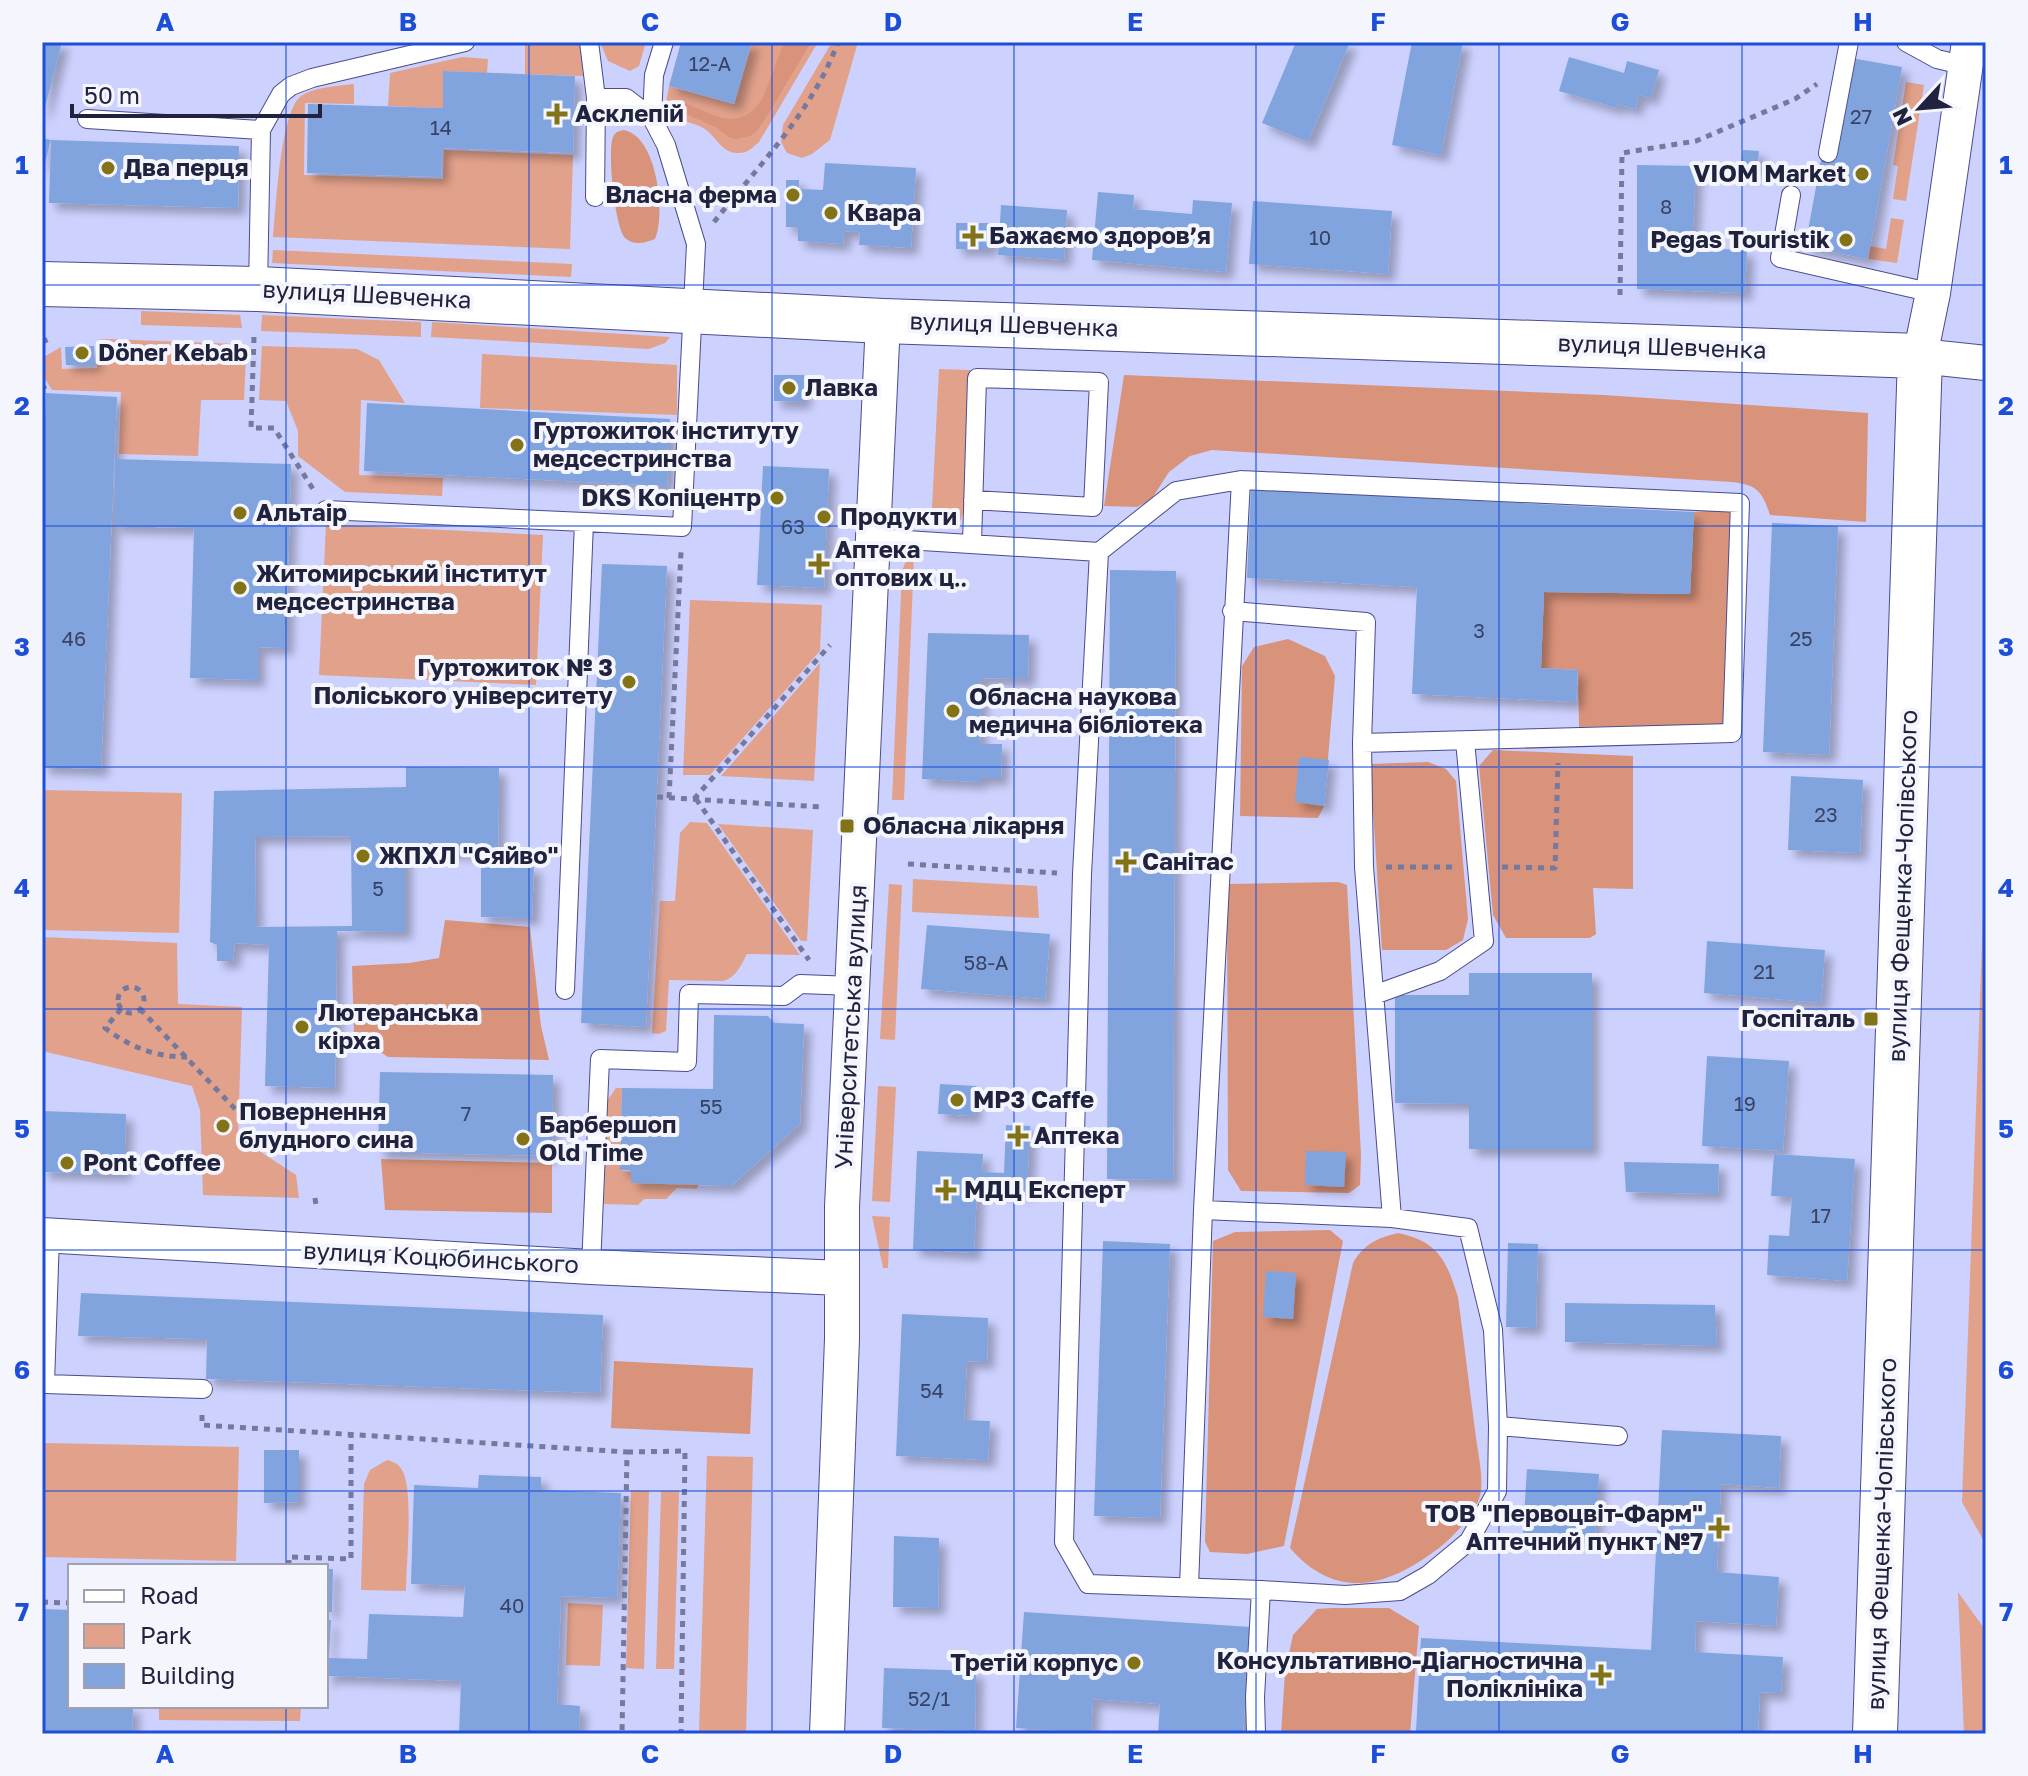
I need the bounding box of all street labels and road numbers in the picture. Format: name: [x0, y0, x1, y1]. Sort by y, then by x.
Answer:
street label: вулиця Шевченка: [262, 274, 472, 313]
street label: вулиця Шевченка: [909, 305, 1119, 342]
street label: вулиця Шевченка: [1557, 327, 1767, 364]
street label: вулиця Фещенка-Чопівського: [1881, 709, 1922, 1063]
street label: Університетська вулиця: [828, 884, 871, 1170]
street label: вулиця Коцюбинського: [303, 1235, 580, 1278]
street label: вулиця Фещенка-Чопівського: [1860, 1357, 1901, 1711]

